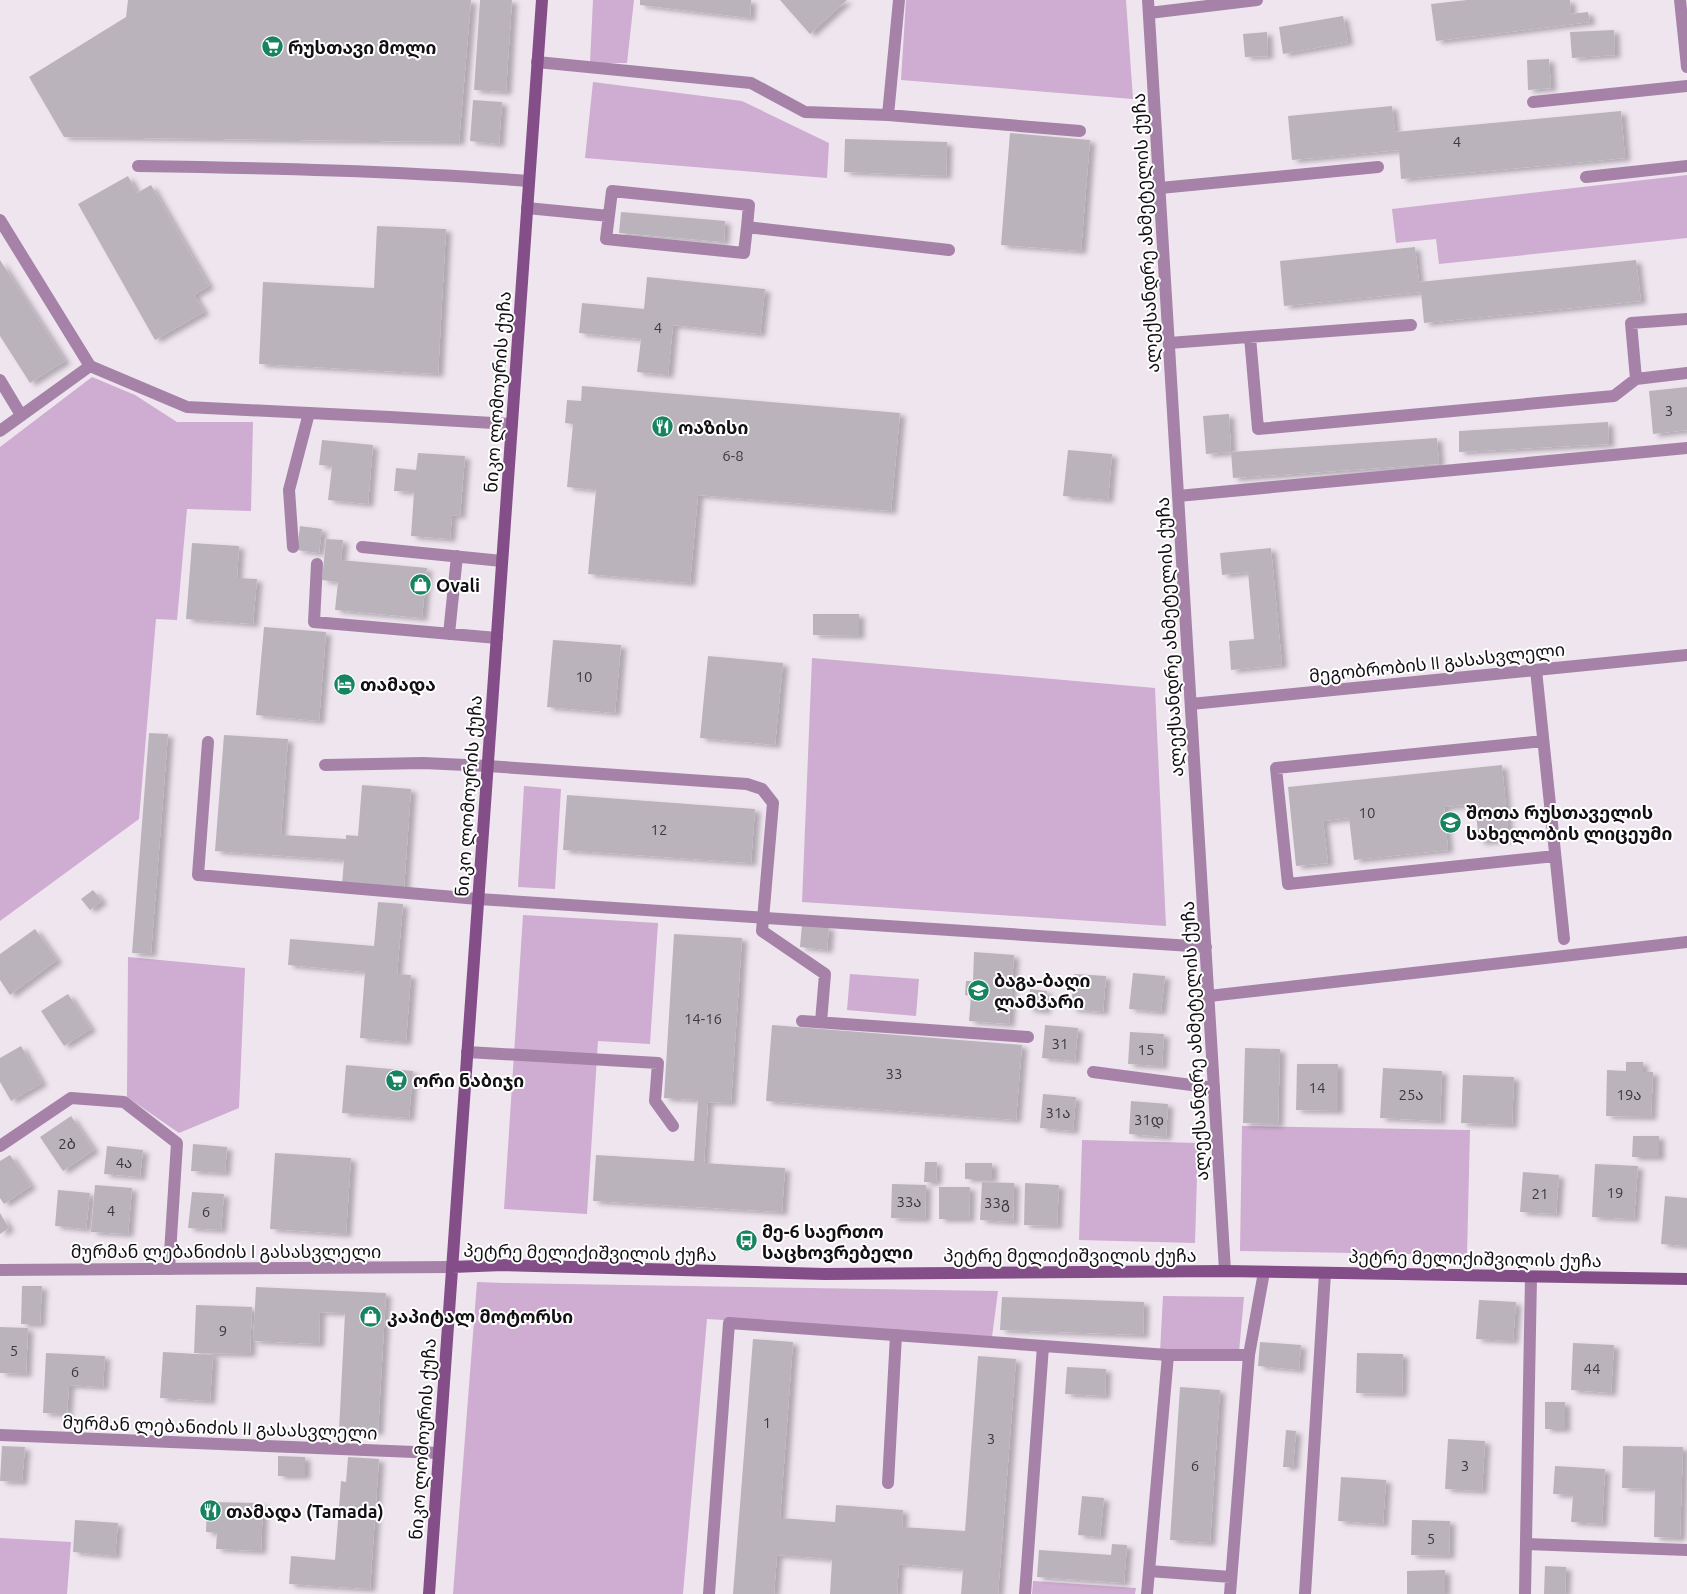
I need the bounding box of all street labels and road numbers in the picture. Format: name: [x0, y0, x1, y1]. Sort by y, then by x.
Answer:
street label: ალექსანდრე ახმეტელის ქუჩა: [1128, 92, 1164, 373]
street label: ნიკო ლომოურის ქუჩა: [480, 291, 516, 494]
street label: ალექსანდრე ახმეტელის ქუჩა: [1152, 496, 1188, 777]
street label: მეგობრობის II გასასვლელი: [1308, 639, 1566, 687]
street label: ნიკო ლომოურის ქუჩა: [451, 695, 487, 898]
street label: ალექსანდრე ახმეტელის ქუჩა: [1177, 900, 1213, 1181]
street label: პეტრე მელიქიშვილის ქუჩა: [463, 1240, 717, 1266]
street label: მურმან ლებანიძის I გასასვლელი: [71, 1241, 381, 1263]
street label: პეტრე მელიქიშვილის ქუჩა: [943, 1245, 1197, 1267]
street label: პეტრე მელიქიშვილის ქუჩა: [1348, 1246, 1602, 1272]
street label: ნიკო ლომოურის ქუჩა: [405, 1338, 441, 1541]
street label: მურმან ლებანიძის II გასასვლელი: [62, 1412, 378, 1444]

